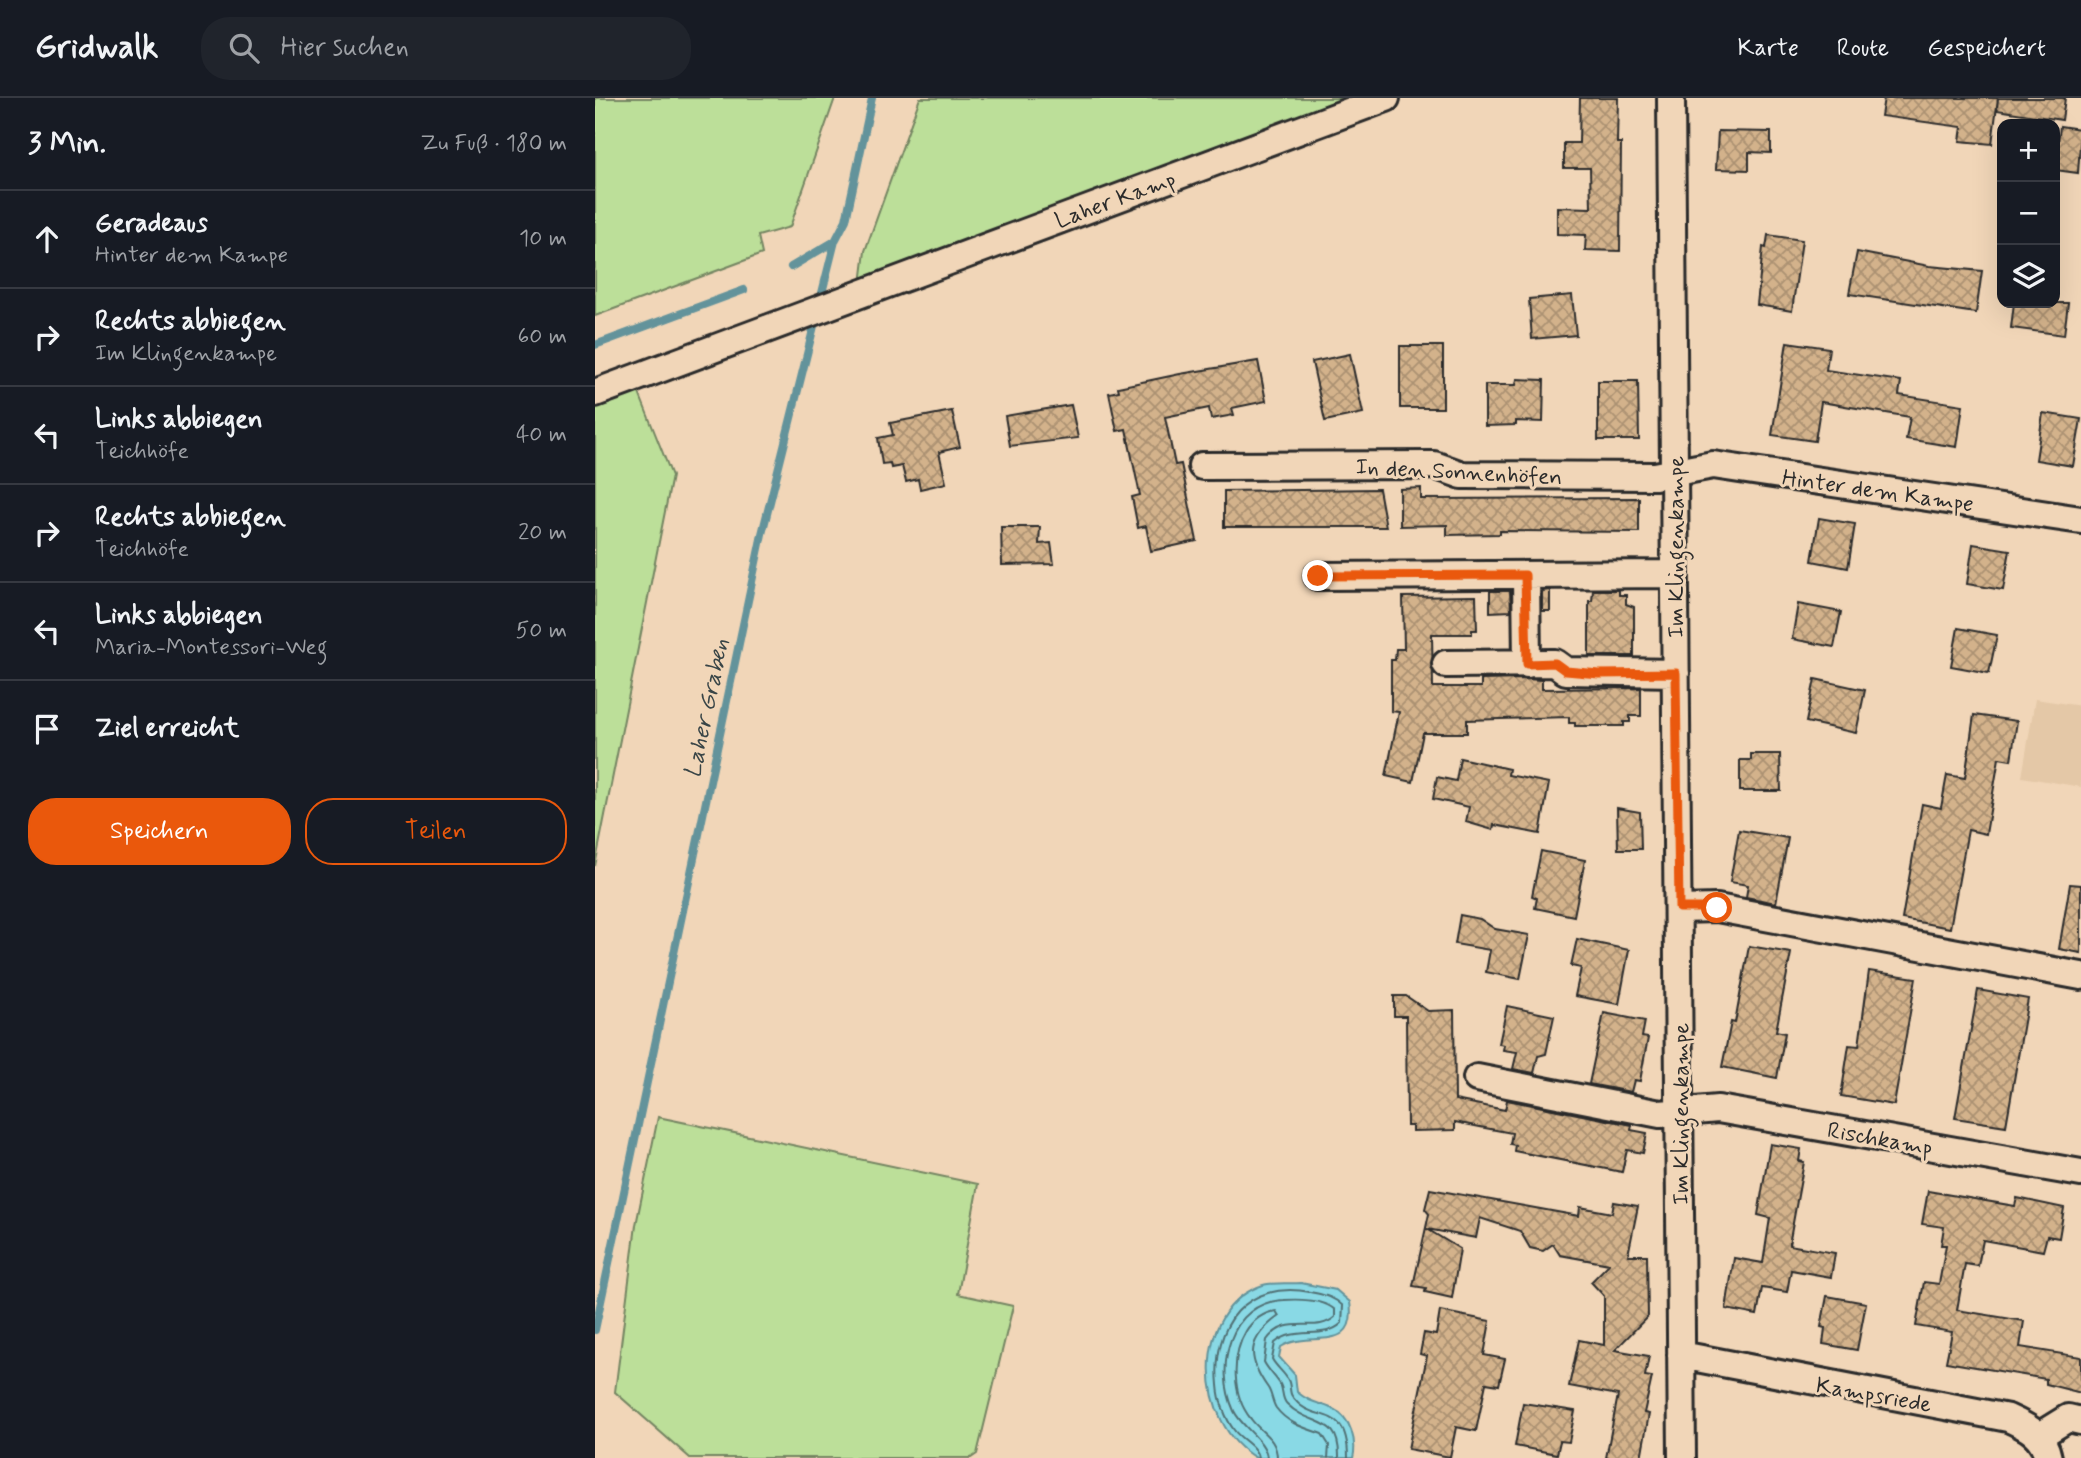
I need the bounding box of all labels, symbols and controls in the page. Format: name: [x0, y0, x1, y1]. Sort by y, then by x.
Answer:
search box: [201, 17, 691, 80]
text: Gridwalk: [35, 26, 159, 70]
icon: search: [225, 29, 263, 67]
text: Hier suchen: [281, 31, 409, 65]
text: Karte: [1737, 33, 1799, 64]
text: Route: [1837, 33, 1889, 64]
text: Gespeichert: [1927, 33, 2046, 64]
map controls: [1997, 119, 2060, 308]
button: +: [1997, 119, 2060, 182]
text: 3 Min.: [28, 124, 106, 163]
text: Zu Fuß · 180 m: [421, 129, 567, 159]
street label: Laher Kamp: [1051, 165, 1180, 237]
button: −: [1997, 182, 2060, 245]
text: Geradeaus: [95, 207, 208, 241]
icon: ahead: [28, 220, 66, 258]
text: 10 m: [519, 224, 567, 254]
text: Hinter dem Kampe: [95, 241, 288, 271]
button: layers: [1997, 245, 2060, 308]
text: Rechts abbiegen: [95, 305, 286, 339]
icon: right: [28, 318, 66, 356]
text: 60 m: [518, 322, 567, 352]
text: Im Klingenkampe: [95, 339, 277, 369]
text: Links abbiegen: [95, 403, 263, 437]
icon: left: [28, 416, 66, 454]
text: 40 m: [516, 420, 567, 450]
text: Teichhöfe: [95, 437, 189, 467]
street label: In den Sonnenhöfen: [1355, 453, 1563, 493]
street label: Im Klingenkampe: [1662, 456, 1694, 638]
street label: Hinter dem Kampe: [1780, 464, 1975, 520]
text: Rechts abbiegen: [95, 501, 286, 535]
icon: right: [28, 514, 66, 552]
text: 20 m: [518, 518, 567, 548]
text: Teichhöfe: [95, 535, 189, 565]
route end: [1302, 560, 1333, 591]
text: Links abbiegen: [95, 599, 263, 633]
icon: left: [28, 612, 66, 650]
text: 50 m: [516, 616, 567, 646]
text: Maria-Montessori-Weg: [95, 633, 327, 663]
water label: Laher Graben: [678, 636, 737, 781]
icon: arrive: [28, 710, 66, 748]
text: Ziel erreicht: [95, 712, 239, 746]
button: Speichern: [28, 798, 291, 865]
button: Teilen: [305, 798, 567, 865]
route start: [1701, 892, 1732, 923]
street label: Im Klingenkampe: [1667, 1023, 1699, 1205]
street label: Rischkamp: [1825, 1116, 1935, 1164]
street label: Kampsriede: [1813, 1371, 1934, 1421]

